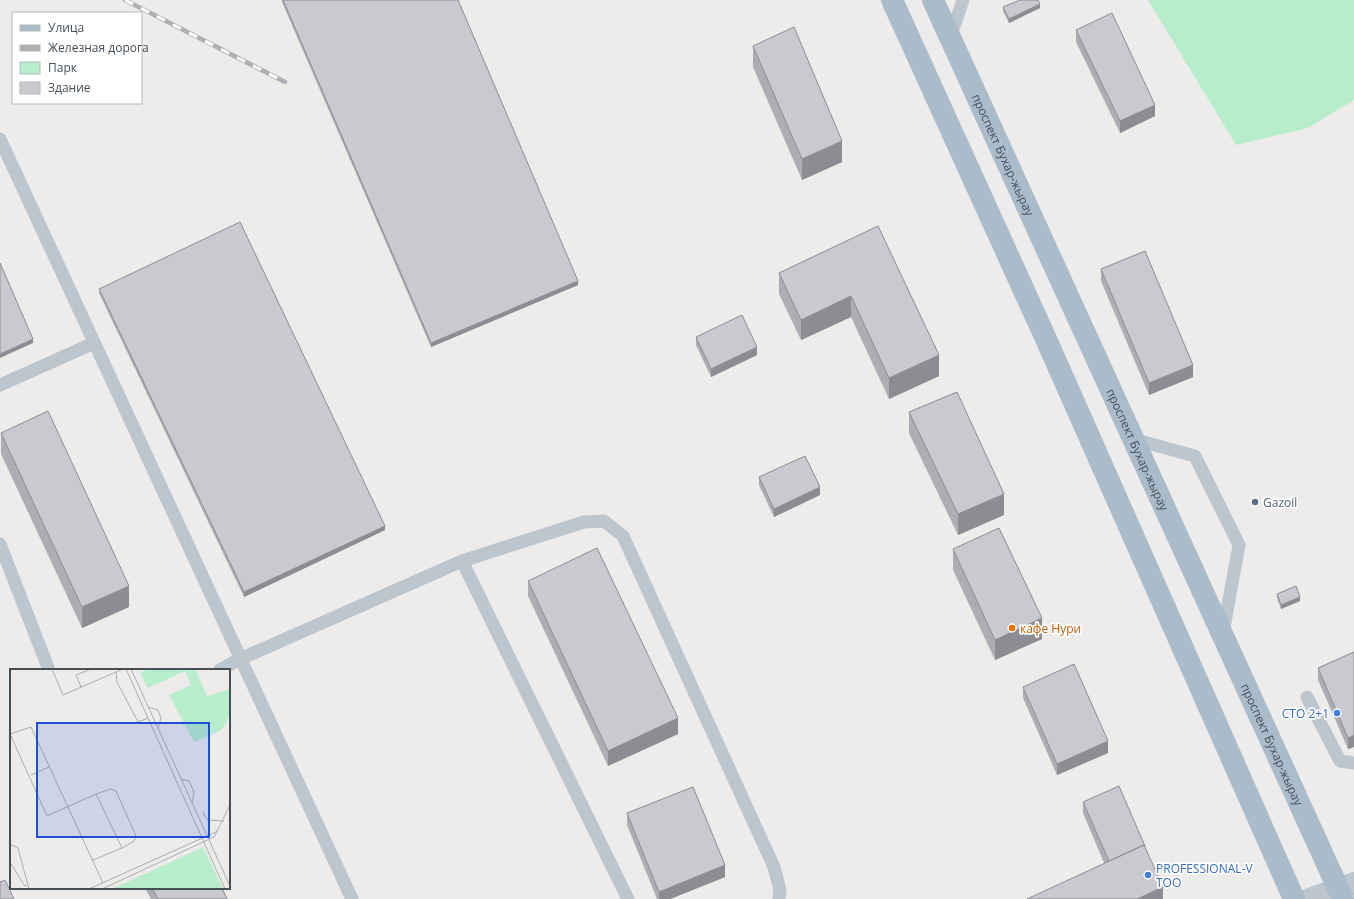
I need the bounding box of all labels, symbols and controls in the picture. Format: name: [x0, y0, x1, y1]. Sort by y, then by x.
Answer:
legend: [12, 12, 142, 104]
text: Улица: [48, 19, 84, 36]
text: Железная дорога: [48, 39, 149, 56]
text: Парк: [48, 59, 78, 76]
text: Здание: [48, 79, 91, 96]
street label: проспект Бухар-жырау: [968, 91, 1039, 219]
street label: проспект Бухар-жырау: [1103, 386, 1174, 514]
place label: Gazoil: [1263, 494, 1297, 511]
marker: Gazoil: [1250, 497, 1260, 507]
place label: кафе Нури: [1020, 620, 1081, 637]
marker: кафе Нури: [1007, 623, 1017, 633]
inset map: [10, 669, 230, 889]
street label: проспект Бухар-жырау: [1237, 680, 1308, 809]
place label: СТО 2+1: [1282, 705, 1329, 722]
marker: СТО 2+1: [1332, 708, 1342, 718]
place label: PROFESSIONAL-V ТОО: [1156, 860, 1253, 891]
marker: PROFESSIONAL-V ТОО: [1143, 870, 1153, 880]

